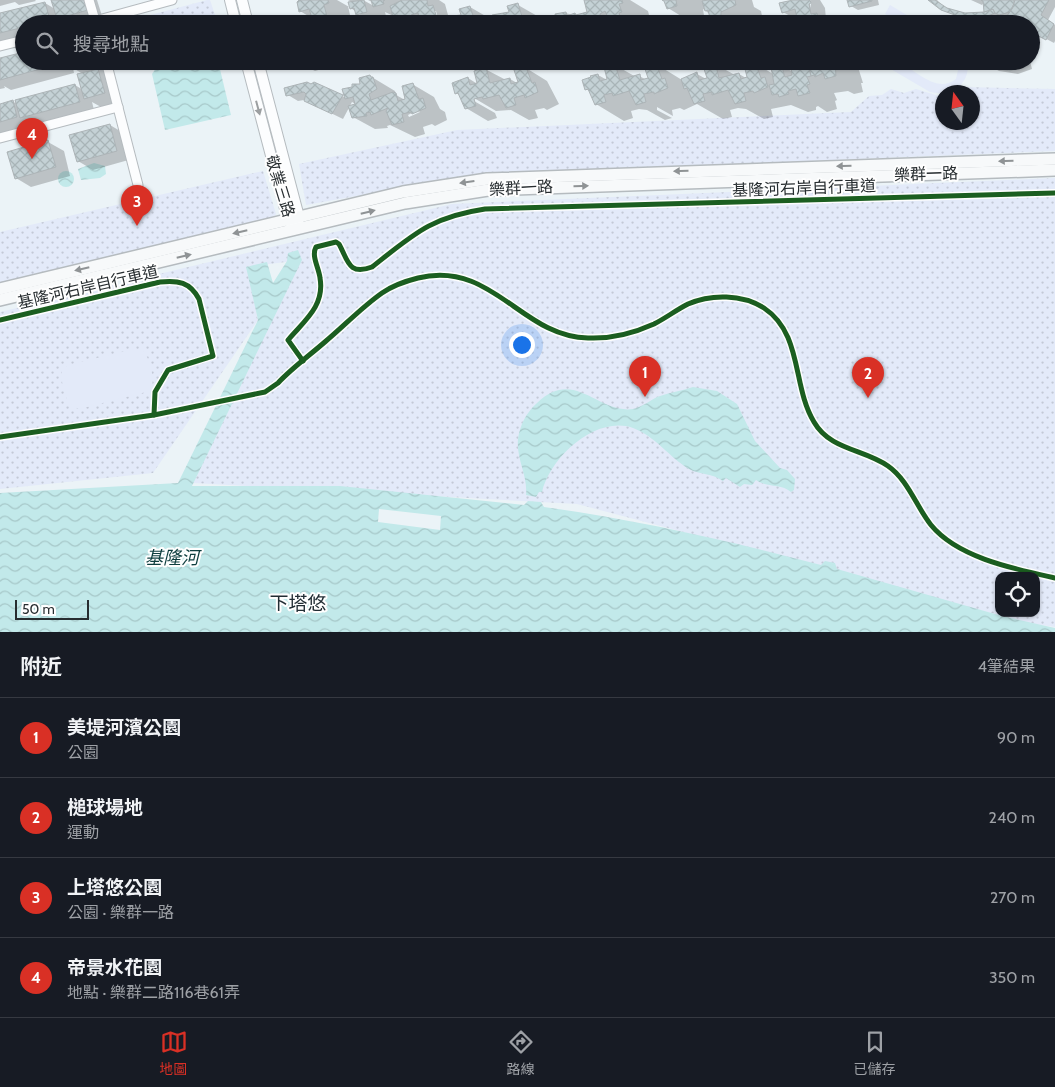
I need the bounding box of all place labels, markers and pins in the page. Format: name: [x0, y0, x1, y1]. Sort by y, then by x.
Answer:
pin: 4: [16, 118, 48, 159]
pin: 3: [121, 185, 153, 226]
pin: 1: [629, 356, 661, 397]
pin: 2: [852, 357, 884, 398]

